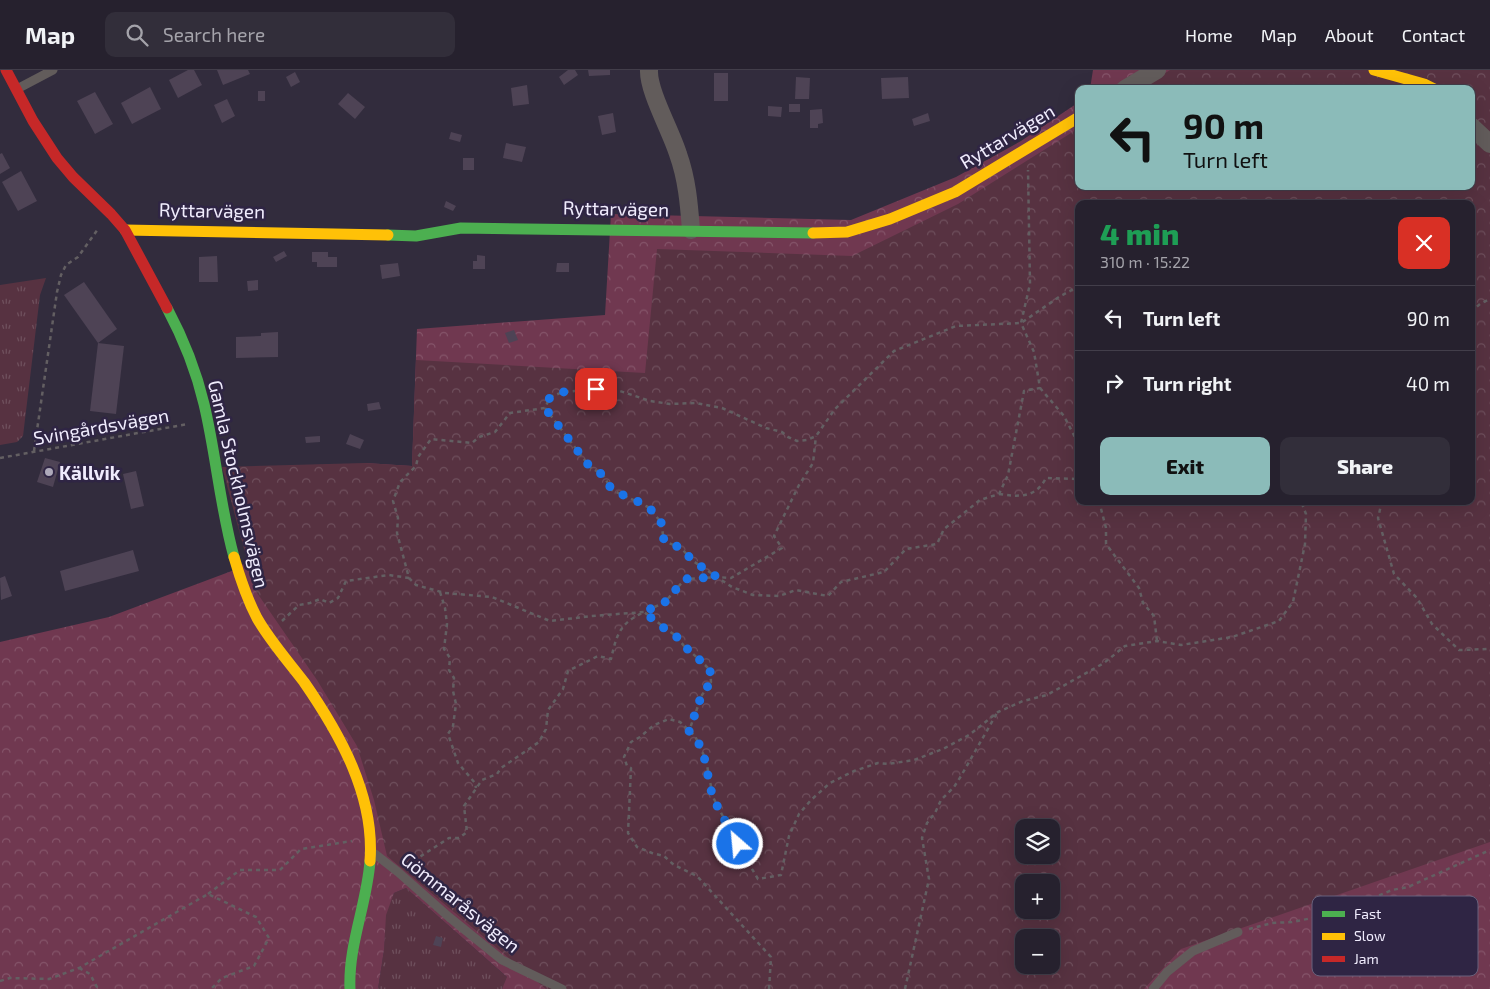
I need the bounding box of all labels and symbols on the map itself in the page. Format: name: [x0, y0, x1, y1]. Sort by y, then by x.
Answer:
street label: Ryttarvägen: [955, 99, 1059, 173]
street label: Ryttarvägen: [563, 196, 669, 220]
street label: Ryttarvägen: [159, 198, 265, 222]
pin: [575, 368, 617, 410]
street label: Gamla Stockholmsvägen: [204, 378, 274, 590]
street label: Svingårdsvägen: [31, 403, 171, 449]
place label: Källvik: [59, 461, 121, 484]
marker: Källvik: [43, 466, 55, 478]
position arrow: [711, 817, 763, 869]
street label: Gömmaråsvägen: [397, 847, 525, 957]
legend: [1312, 896, 1478, 976]
text: Fast: [1354, 905, 1381, 922]
text: Slow: [1354, 927, 1386, 944]
text: Jam: [1354, 950, 1379, 967]

